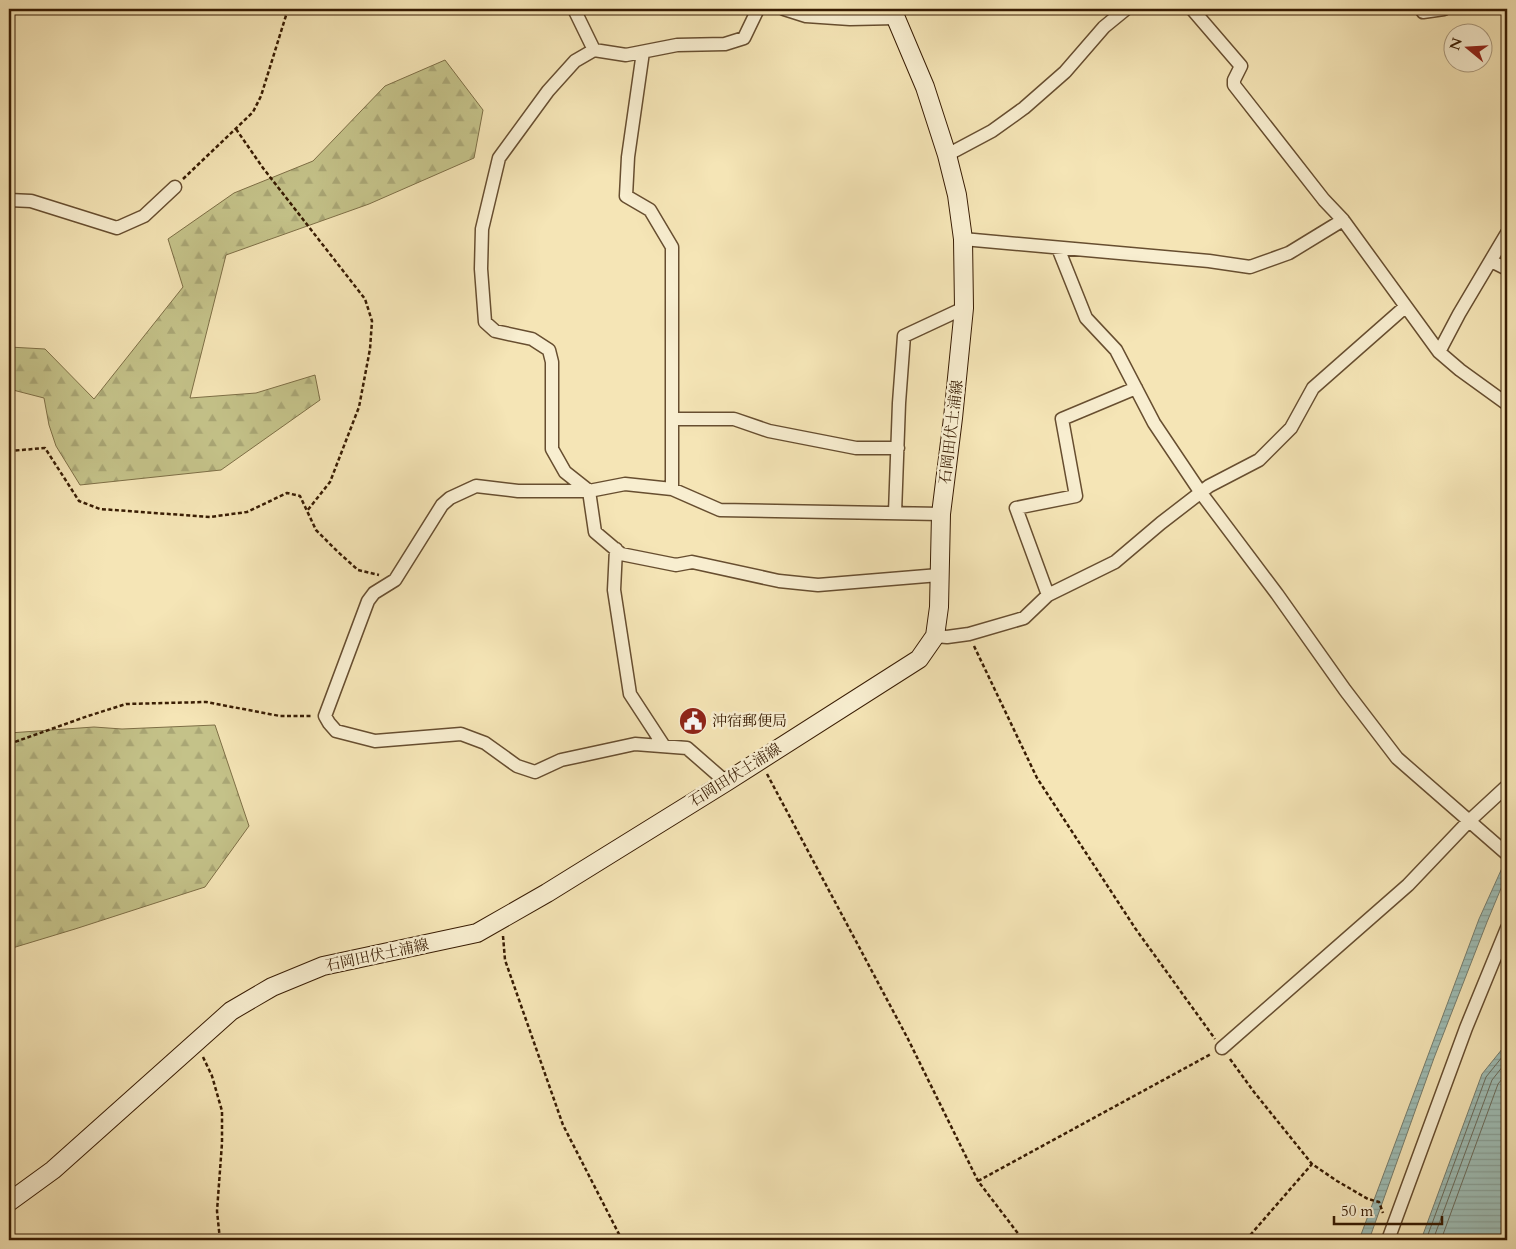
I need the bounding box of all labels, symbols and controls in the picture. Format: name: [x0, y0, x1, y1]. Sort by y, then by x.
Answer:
north arrow: [1444, 22, 1494, 72]
text: N: [1445, 35, 1467, 53]
street label: 石岡田伏土浦線: [935, 379, 967, 485]
public building icon: 沖宿郵便局: [678, 706, 708, 736]
place label: 沖宿郵便局: [712, 711, 787, 731]
street label: 石岡田伏土浦線: [685, 739, 785, 811]
street label: 石岡田伏土浦線: [324, 934, 430, 976]
scale bar: [1334, 1194, 1441, 1226]
text: 50 m: [1341, 1201, 1373, 1221]

